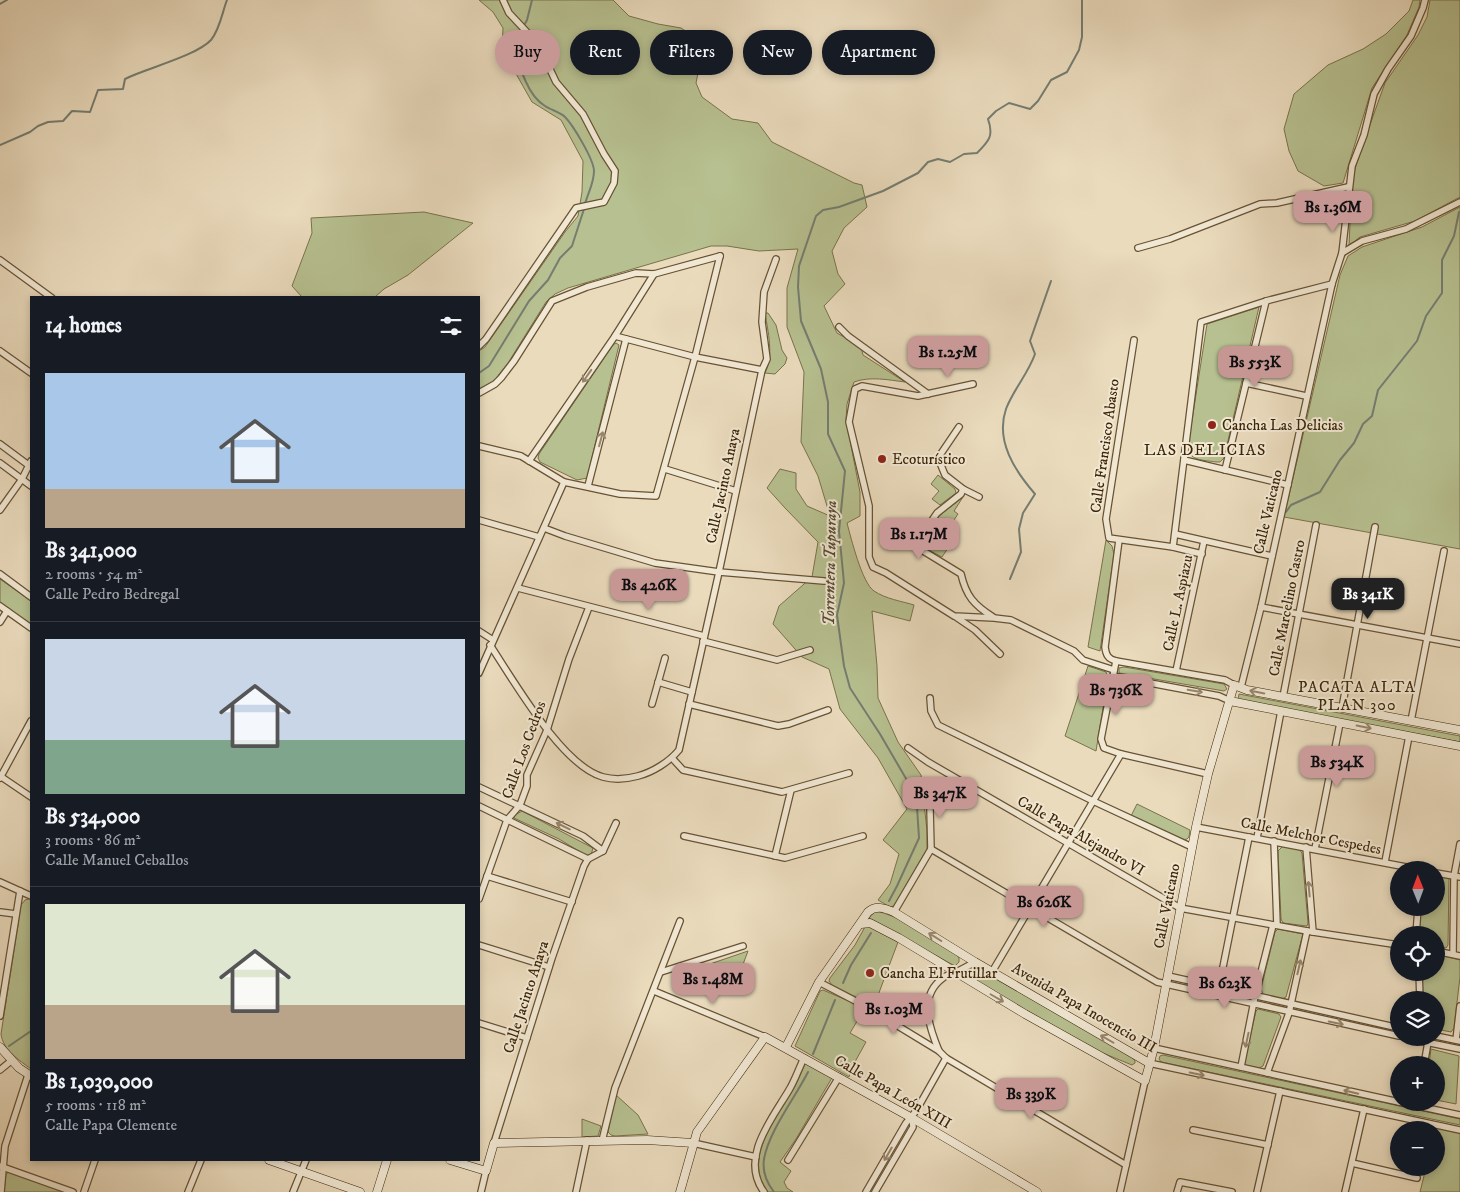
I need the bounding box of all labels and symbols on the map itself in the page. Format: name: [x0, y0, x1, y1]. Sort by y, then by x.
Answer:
pin: Bs 1.36M: [1281, 190, 1385, 233]
pin: Bs 1.25M: [896, 336, 1000, 378]
pin: Bs 553K: [1209, 346, 1301, 388]
one-way arrow: [582, 369, 592, 383]
street label: Calle Francisco Abasto: [1086, 378, 1124, 514]
place label: Cancha Las Delicias: [1222, 416, 1343, 435]
marker: Cancha Las Delicias: [1206, 419, 1218, 431]
street label: Calle Jacinto Anaya: [702, 426, 745, 545]
one-way arrow: [596, 432, 606, 448]
district label: LAS DELICIAS: [1144, 440, 1266, 460]
place label: Ecoturístico: [892, 450, 965, 469]
marker: Ecoturístico: [876, 453, 888, 465]
street label: Calle Vaticano: [1249, 468, 1287, 556]
water label: Torrentera Tupuraya: [819, 500, 841, 626]
pin: Bs 1.17M: [867, 518, 971, 560]
street label: Calle Marcelino Castro: [1264, 538, 1310, 678]
street label: Calle L. Aspiazu: [1158, 553, 1198, 653]
pin: Bs 426K: [603, 568, 695, 611]
pin: Bs 341K: [1322, 578, 1414, 620]
pin: Bs 736K: [1070, 674, 1162, 716]
district label: PACATA ALTA PLAN 300: [1298, 677, 1416, 715]
one-way arrow: [1250, 686, 1266, 696]
one-way arrow: [1187, 687, 1203, 697]
street label: Calle Los Cedros: [498, 699, 550, 801]
one-way arrow: [1356, 723, 1372, 733]
pin: Bs 534K: [1291, 746, 1383, 788]
pin: Bs 347K: [894, 776, 986, 819]
street label: Calle Papa Alejandro VI: [1014, 792, 1148, 880]
street label: Calle Melchor Cespedes: [1239, 813, 1383, 859]
one-way arrow: [555, 821, 570, 831]
north arrow: [1390, 861, 1445, 916]
street label: Calle Vaticano: [1149, 862, 1185, 950]
one-way arrow: [1304, 882, 1314, 898]
pin: Bs 626K: [998, 886, 1090, 928]
one-way arrow: [928, 931, 942, 941]
street label: Calle Jacinto Anaya: [499, 938, 553, 1056]
street label: Avenida Papa Inocencio III: [1008, 959, 1160, 1057]
one-way arrow: [1295, 960, 1304, 976]
pin: Bs 1.48M: [661, 962, 765, 1005]
place label: Cancha El Frutillar: [880, 964, 998, 983]
pin: Bs 623K: [1179, 966, 1271, 1009]
marker: Cancha El Frutillar: [864, 967, 876, 979]
pin: Bs 1.03M: [842, 992, 946, 1035]
one-way arrow: [990, 993, 1004, 1003]
one-way arrow: [1328, 1019, 1344, 1028]
one-way arrow: [1242, 1032, 1251, 1048]
one-way arrow: [1101, 1033, 1115, 1043]
street label: Calle Papa León XIII: [831, 1051, 955, 1133]
one-way arrow: [1188, 1069, 1204, 1079]
pin: Bs 339K: [985, 1078, 1077, 1120]
one-way arrow: [1344, 1087, 1360, 1096]
one-way arrow: [883, 1147, 893, 1162]

